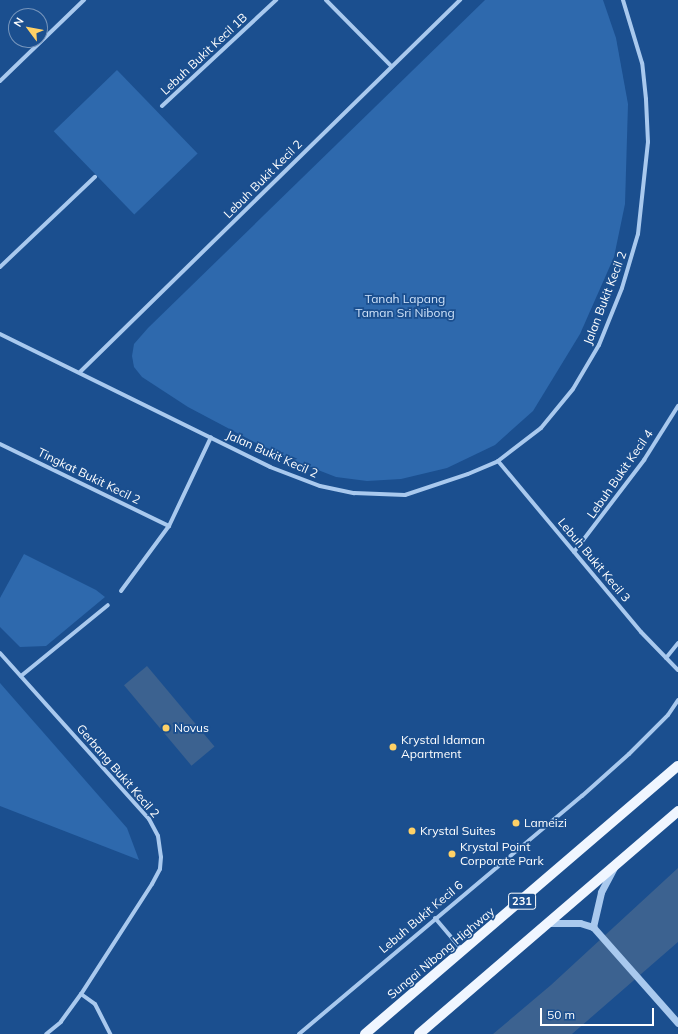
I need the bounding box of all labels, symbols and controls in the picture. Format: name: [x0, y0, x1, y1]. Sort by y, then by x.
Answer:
north arrow: [8, 8, 48, 48]
street label: Lebuh Bukit Kecil 1B: [158, 10, 250, 98]
text: N: [11, 15, 27, 29]
street label: Lebuh Bukit Kecil 2: [221, 137, 305, 221]
street label: Jalan Bukit Kecil 2: [581, 249, 629, 347]
park label: Tanah Lapang Taman Sri Nibong: [355, 292, 455, 320]
street label: Jalan Bukit Kecil 2: [224, 427, 320, 481]
street label: Lebuh Bukit Kecil 4: [584, 427, 656, 521]
street label: Tingkat Bukit Kecil 2: [35, 445, 143, 507]
street label: Lebuh Bukit Kecil 3: [555, 515, 633, 605]
street label: Gerbang Bukit Kecil 2: [74, 721, 162, 821]
place label: Novus: [174, 721, 209, 735]
marker: Novus: [161, 723, 171, 733]
place label: Krystal Idaman Apartment: [401, 733, 485, 761]
marker: Krystal Idaman Apartment: [388, 742, 398, 752]
place label: Lameizi: [524, 816, 567, 830]
marker: Lameizi: [511, 818, 521, 828]
place label: Krystal Suites: [420, 824, 496, 838]
marker: Krystal Suites: [407, 826, 417, 836]
place label: Krystal Point Corporate Park: [460, 840, 544, 868]
marker: Krystal Point Corporate Park: [447, 849, 457, 859]
street label: Lebuh Bukit Kecil 6: [376, 878, 466, 956]
road number: 231: [508, 892, 536, 910]
street label: Sungai Nibong Highway: [385, 904, 497, 1002]
scale bar: [542, 1000, 656, 1026]
text: 50 m: [547, 1007, 575, 1022]

